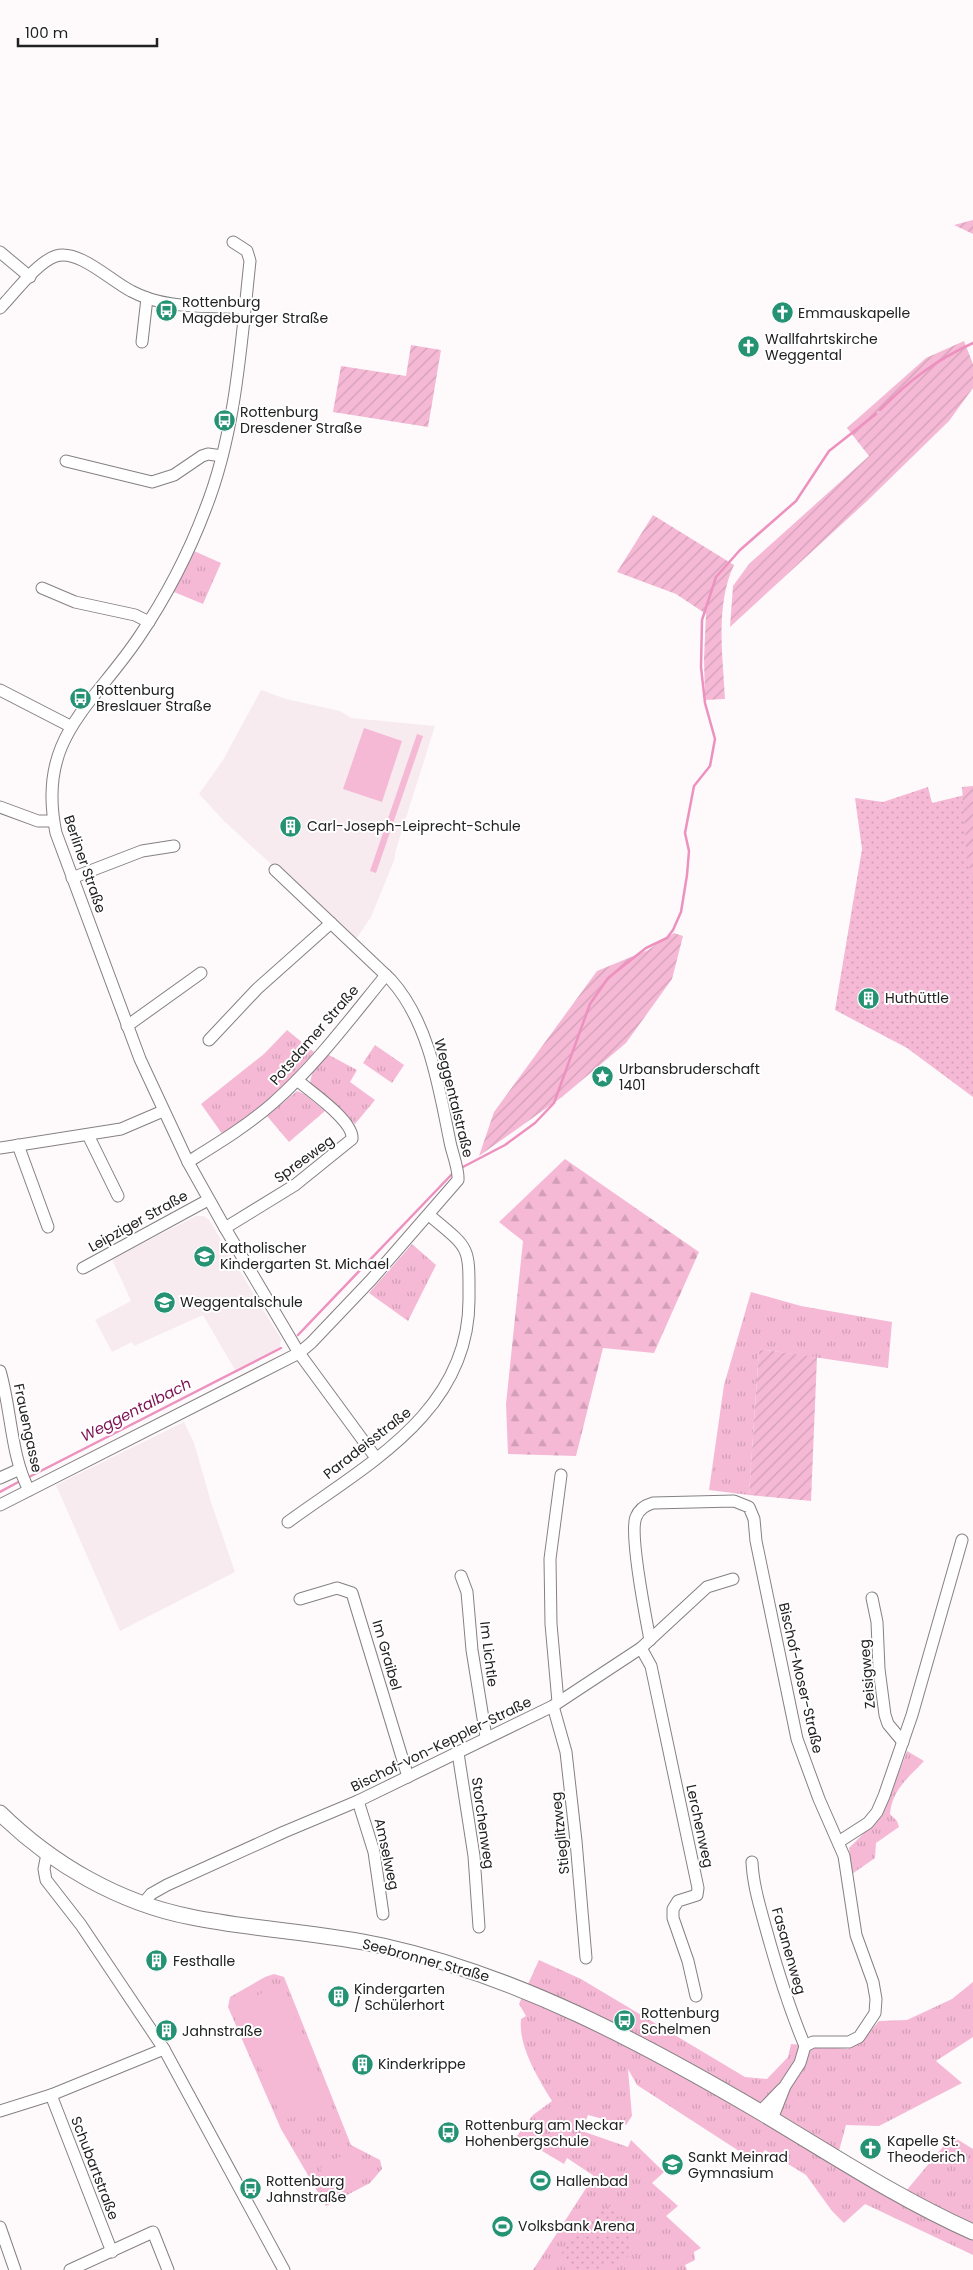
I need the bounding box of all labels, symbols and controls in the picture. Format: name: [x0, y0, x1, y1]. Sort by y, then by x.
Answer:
scale bar: [18, 15, 156, 47]
text: 100 m: [25, 22, 68, 43]
place label: Rottenburg Magdeburger Straße: [182, 292, 328, 328]
bus stop icon: Rottenburg Magdeburger Straße: [154, 298, 178, 322]
church icon: Emmauskapelle: [770, 301, 794, 325]
place label: Emmauskapelle: [798, 303, 910, 323]
place label: Wallfahrtskirche Weggental: [765, 329, 878, 365]
church icon: Wallfahrtskirche Weggental: [737, 335, 761, 359]
place label: Rottenburg Dresdener Straße: [240, 402, 362, 438]
bus stop icon: Rottenburg Dresdener Straße: [212, 408, 236, 432]
place label: Rottenburg Breslauer Straße: [96, 680, 212, 716]
bus stop icon: Rottenburg Breslauer Straße: [68, 686, 92, 710]
street label: Berliner Straße: [59, 812, 111, 916]
building icon: Carl-Joseph-Leiprecht-Schule: [279, 814, 303, 838]
place label: Carl-Joseph-Leiprecht-Schule: [307, 816, 521, 836]
street label: Potsdamer Straße: [265, 980, 363, 1089]
building icon: Huthüttle: [857, 986, 881, 1010]
place label: Huthüttle: [885, 988, 949, 1008]
street label: Weggentalstraße: [430, 1036, 479, 1160]
place label: Urbansbruderschaft 1401: [619, 1059, 760, 1095]
place icon: Urbansbruderschaft 1401: [591, 1065, 615, 1089]
street label: Spreeweg: [270, 1130, 338, 1188]
street label: Leipziger Straße: [85, 1185, 192, 1257]
place label: Katholischer Kindergarten St. Michael: [220, 1238, 389, 1274]
school or university icon: Katholischer Kindergarten St. Michael: [192, 1244, 216, 1268]
school or university icon: Weggentalschule: [152, 1290, 176, 1314]
place label: Weggentalschule: [180, 1292, 303, 1312]
water label: Weggentalbach: [77, 1373, 195, 1446]
street label: Frauengasse: [9, 1382, 47, 1475]
street label: Paradeisstraße: [319, 1402, 415, 1484]
street label: Bischof-Moser-Straße: [774, 1601, 828, 1756]
street label: Im Graibel: [367, 1618, 407, 1692]
street label: Im Lichtle: [475, 1620, 503, 1688]
street label: Zeisigweg: [854, 1638, 880, 1710]
street label: Bischof-von-Keppler-Straße: [347, 1691, 535, 1797]
street label: Storchenweg: [467, 1776, 499, 1870]
street label: Lerchenweg: [681, 1783, 719, 1869]
street label: Stieglitzweg: [546, 1791, 574, 1875]
street label: Amselweg: [370, 1816, 404, 1892]
street label: Fasanenweg: [767, 1905, 811, 1997]
street label: Seebronner Straße: [360, 1933, 492, 1987]
building icon: Festhalle: [145, 1949, 169, 1973]
place label: Festhalle: [173, 1951, 235, 1971]
place label: Kindergarten / Schülerhort: [354, 1979, 445, 2015]
building icon: Kindergarten / Schülerhort: [326, 1985, 350, 2009]
place label: Rottenburg Schelmen: [641, 2003, 719, 2039]
bus stop icon: Rottenburg Schelmen: [613, 2009, 637, 2033]
building icon: Jahnstraße: [154, 2019, 178, 2043]
place label: Jahnstraße: [182, 2021, 262, 2041]
building icon: Kinderkrippe: [350, 2052, 374, 2076]
place label: Kinderkrippe: [378, 2054, 466, 2074]
street label: Schubartstraße: [66, 2113, 124, 2223]
place label: Rottenburg am Neckar Hohenbergschule: [465, 2115, 624, 2151]
bus stop icon: Rottenburg am Neckar Hohenbergschule: [437, 2121, 461, 2145]
place label: Kapelle St. Theoderich: [887, 2131, 965, 2167]
church icon: Kapelle St. Theoderich: [859, 2137, 883, 2161]
place label: Sankt Meinrad Gymnasium: [688, 2147, 788, 2183]
school or university icon: Sankt Meinrad Gymnasium: [660, 2153, 684, 2177]
sports icon: Hallenbad: [528, 2169, 552, 2193]
place label: Rottenburg Jahnstraße: [266, 2171, 346, 2207]
place label: Hallenbad: [556, 2171, 628, 2191]
bus stop icon: Rottenburg Jahnstraße: [238, 2177, 262, 2201]
sports icon: Volksbank Arena: [490, 2214, 514, 2238]
place label: Volksbank Arena: [518, 2216, 635, 2236]

